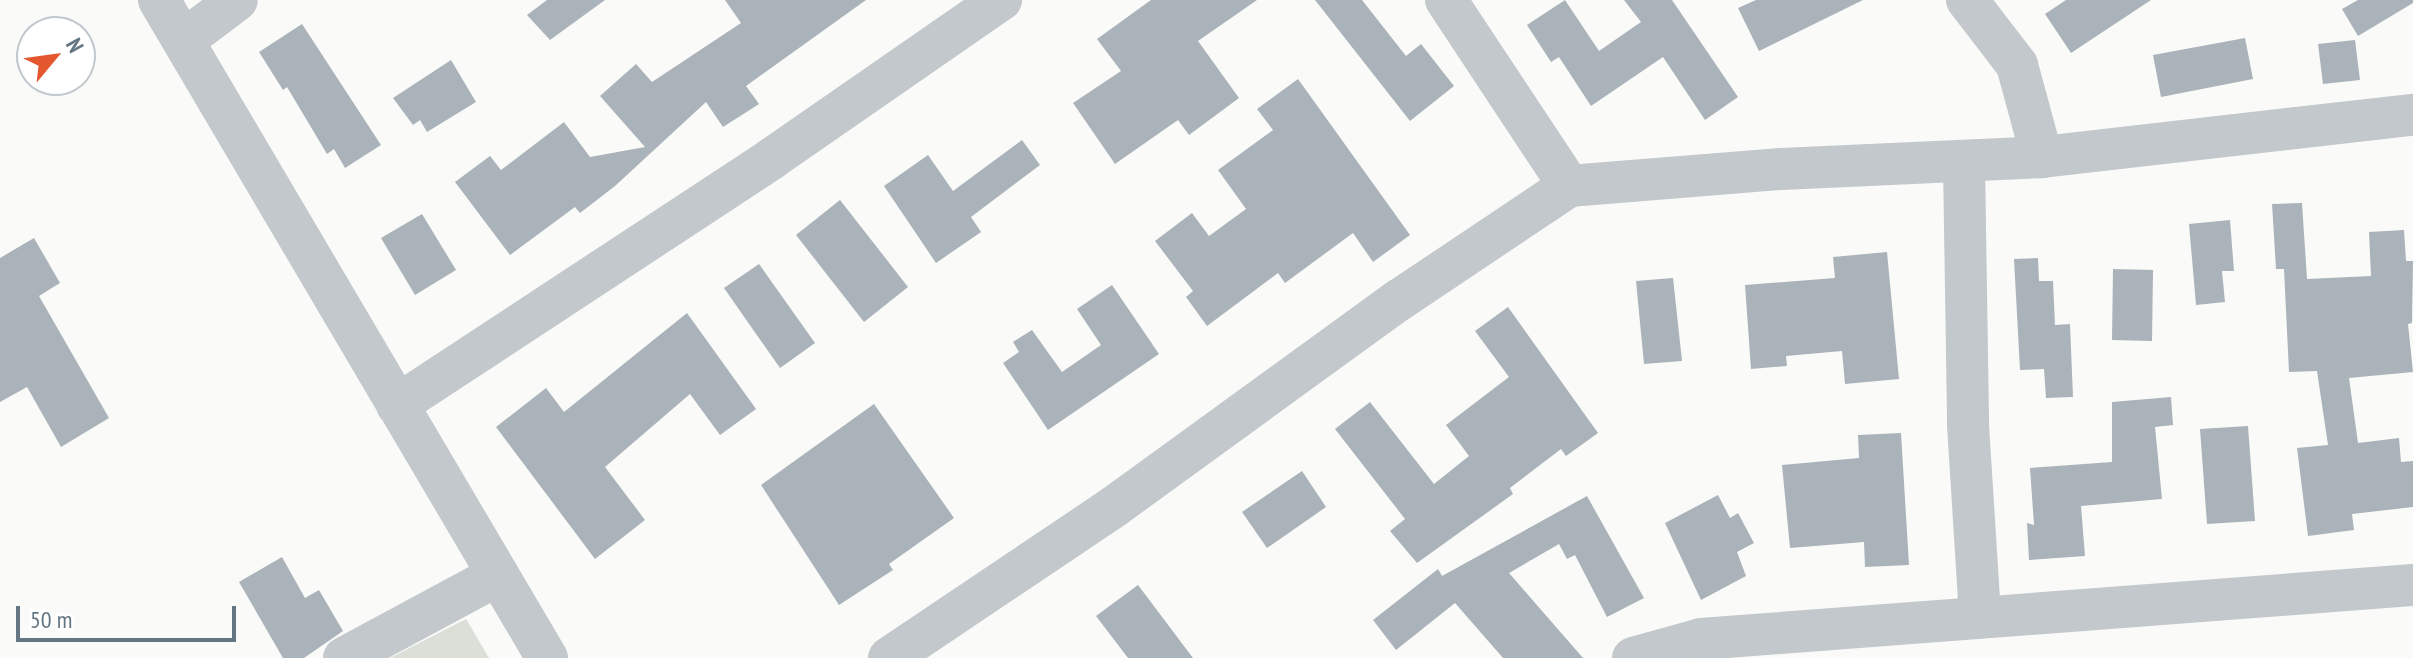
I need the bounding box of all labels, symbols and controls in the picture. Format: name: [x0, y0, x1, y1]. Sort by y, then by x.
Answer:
north arrow: [16, 16, 96, 96]
text: N: [60, 33, 90, 57]
scale bar: [20, 590, 240, 640]
text: 50 m: [30, 604, 72, 635]

